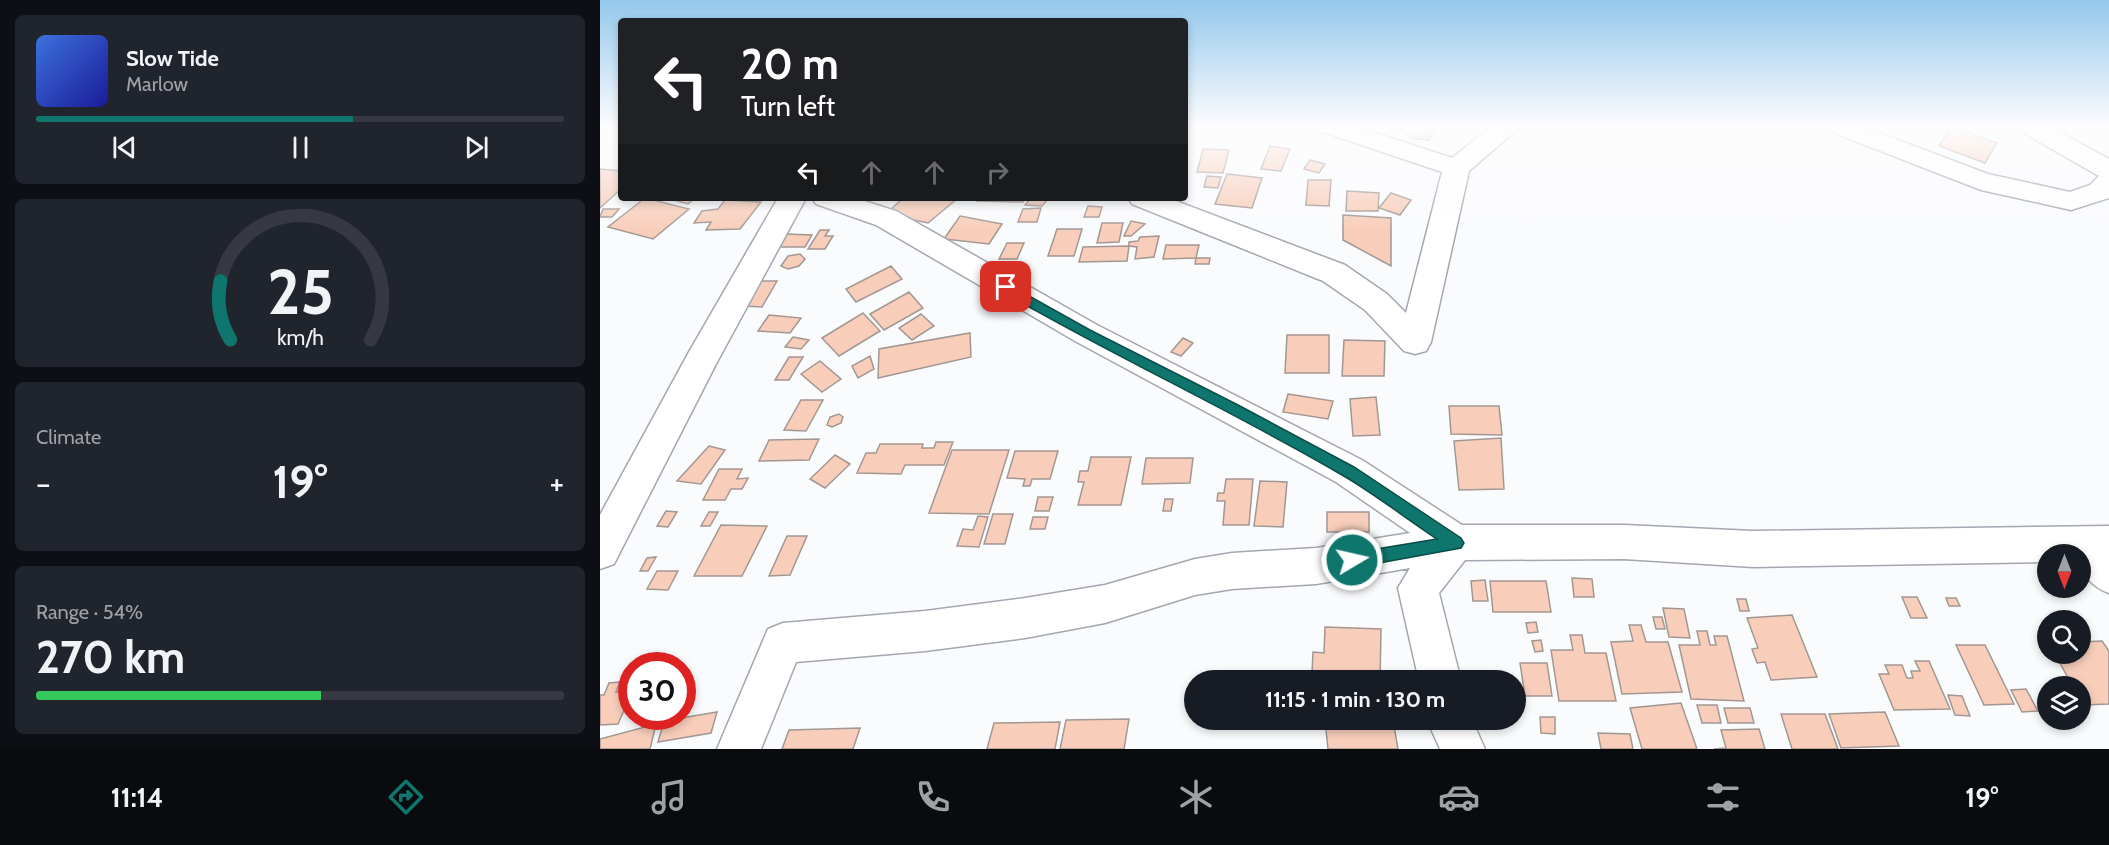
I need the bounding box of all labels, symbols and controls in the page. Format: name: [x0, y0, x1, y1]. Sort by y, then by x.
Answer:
text: 20 m: [741, 38, 839, 90]
icon: left: [642, 42, 720, 120]
text: Slow Tide: [126, 45, 219, 72]
text: Marlow: [126, 72, 188, 96]
text: Turn left: [741, 90, 835, 123]
icon: previous: [108, 131, 141, 164]
icon: pause: [284, 131, 317, 164]
icon: next: [460, 131, 493, 164]
icon: left: [792, 156, 825, 189]
icon: ahead: [855, 156, 888, 189]
icon: ahead: [918, 156, 951, 189]
icon: right: [981, 156, 1014, 189]
text: 25: [267, 254, 333, 330]
pin: [980, 261, 1031, 312]
icon: arrive: [989, 270, 1022, 303]
text: km/h: [277, 324, 323, 350]
text: Climate: [36, 425, 101, 449]
text: 19°: [273, 455, 327, 509]
text: −: [36, 463, 51, 503]
text: +: [549, 463, 564, 503]
position arrow: [1320, 528, 1384, 592]
north arrow: [2037, 544, 2091, 598]
map controls: [2037, 544, 2091, 730]
text: Range · 54%: [36, 600, 143, 624]
button: search: [2037, 610, 2091, 664]
text: 270 km: [36, 630, 185, 684]
speed limit sign: 30: [618, 652, 696, 730]
button: layers: [2037, 676, 2091, 730]
text: 11:15 · 1 min · 130 m: [1265, 686, 1445, 713]
icon: directions: [385, 776, 427, 818]
icon: music: [648, 776, 690, 818]
icon: phone: [912, 776, 954, 818]
icon: climate: [1175, 776, 1217, 818]
icon: car: [1438, 776, 1480, 818]
icon: filters: [1702, 776, 1744, 818]
text: 11:14: [111, 781, 163, 814]
text: 19°: [1965, 781, 1998, 814]

